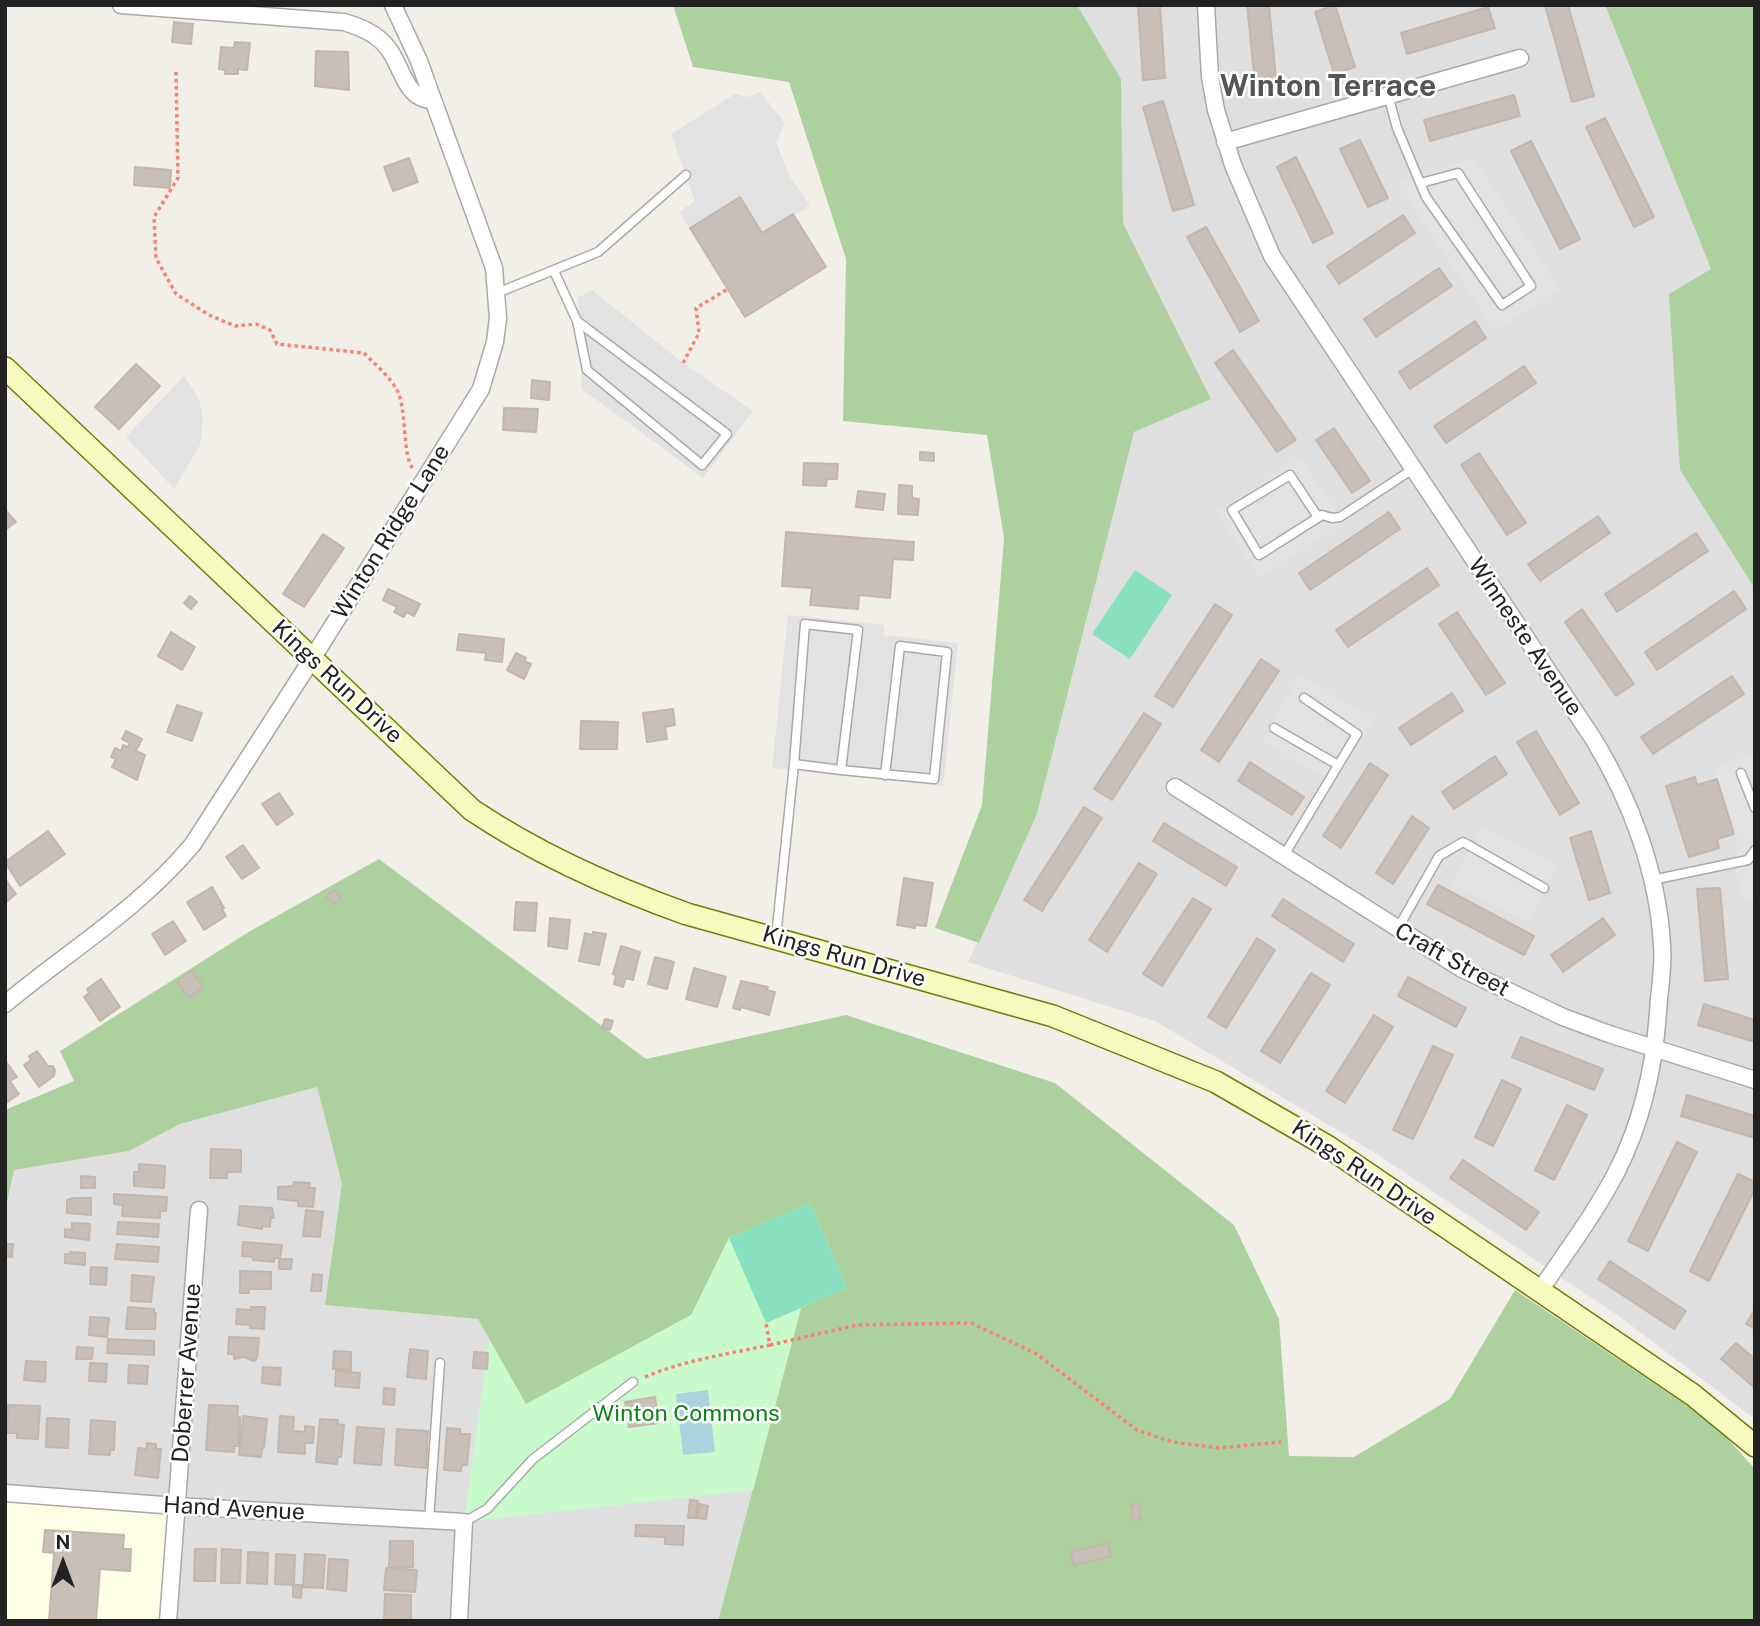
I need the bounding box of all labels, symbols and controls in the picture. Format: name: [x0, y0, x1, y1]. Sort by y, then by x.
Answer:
district label: Winton Terrace: [1220, 69, 1436, 105]
street label: Winton Ridge Lane: [326, 440, 456, 624]
street label: Winneste Avenue: [1462, 553, 1588, 721]
street label: Kings Run Drive: [266, 614, 408, 750]
street label: Craft Street: [1390, 917, 1514, 1003]
street label: Kings Run Drive: [759, 920, 929, 994]
street label: Kings Run Drive: [1286, 1114, 1442, 1232]
street label: Doberrer Avenue: [167, 1282, 207, 1464]
park label: Winton Commons: [592, 1400, 780, 1428]
street label: Hand Avenue: [162, 1492, 306, 1526]
north arrow: [28, 1528, 98, 1598]
text: N: [56, 1531, 70, 1553]

